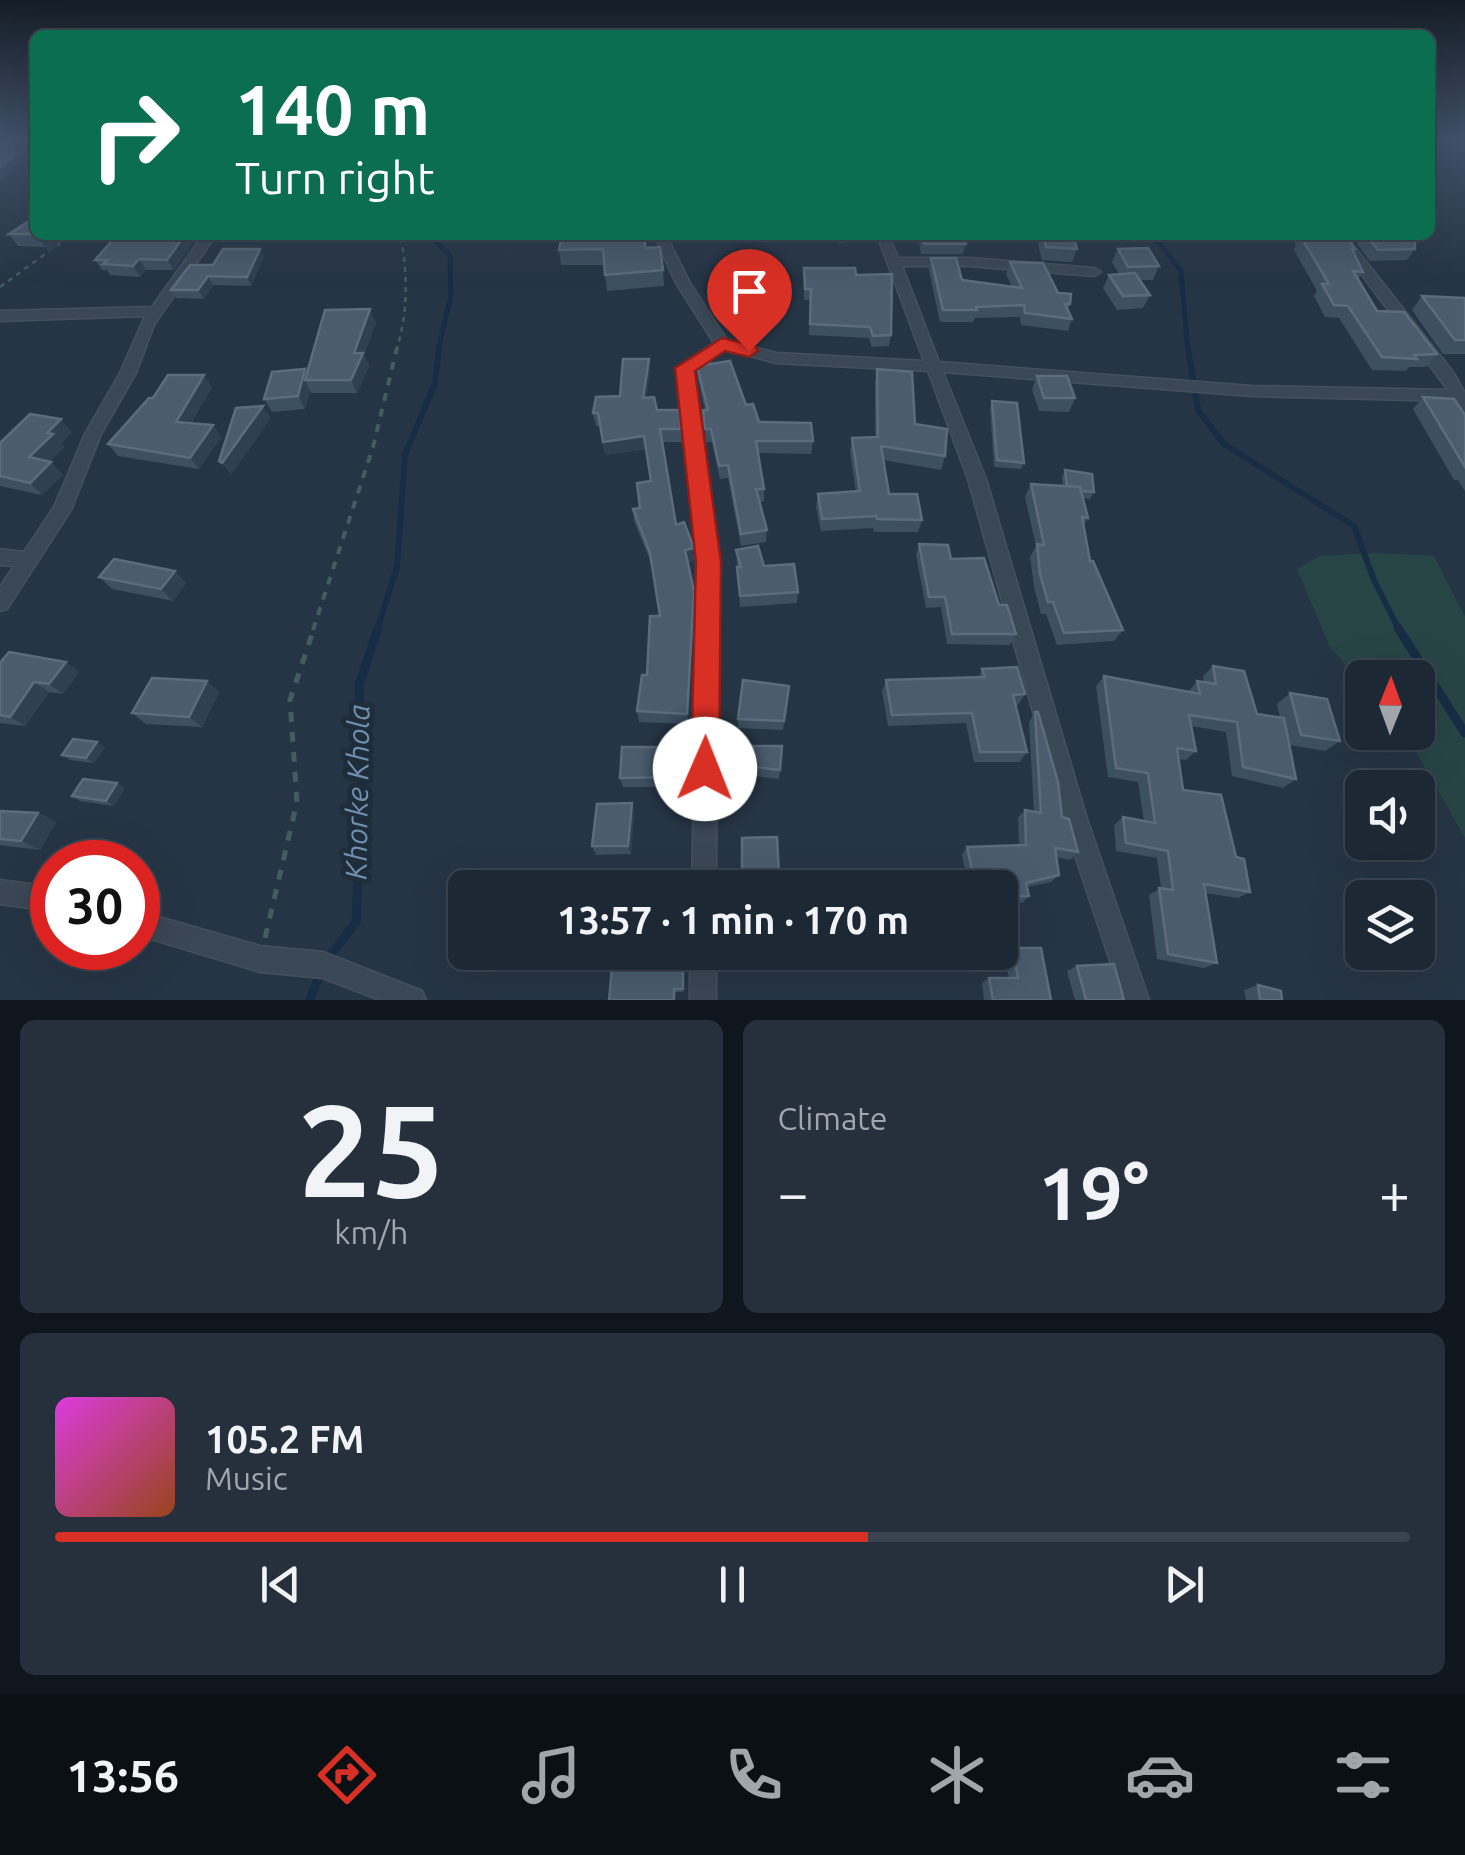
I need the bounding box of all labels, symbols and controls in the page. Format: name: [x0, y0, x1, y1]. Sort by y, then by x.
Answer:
icon: right: [70, 70, 200, 200]
text: 140 m: [235, 70, 430, 148]
text: Turn right: [235, 152, 435, 203]
pin: [707, 249, 792, 352]
icon: arrive: [722, 264, 777, 319]
north arrow: [1345, 660, 1435, 750]
map controls: [1345, 660, 1435, 970]
water label: Khorke Khola: [338, 704, 376, 880]
position arrow: [653, 717, 757, 821]
button: sound: [1345, 770, 1435, 860]
speed limit sign: 30: [30, 840, 160, 970]
button: layers: [1345, 880, 1435, 970]
text: 13:57 · 1 min · 170 m: [557, 899, 909, 941]
text: 25: [298, 1076, 445, 1222]
text: Climate: [778, 1100, 888, 1136]
text: 19°: [1038, 1150, 1149, 1234]
text: −: [778, 1162, 809, 1223]
text: +: [1379, 1162, 1410, 1223]
text: km/h: [334, 1214, 408, 1250]
text: 105.2 FM: [205, 1418, 364, 1460]
text: Music: [205, 1460, 288, 1496]
icon: previous: [253, 1557, 308, 1612]
icon: pause: [705, 1557, 760, 1612]
icon: next: [1157, 1557, 1212, 1612]
icon: directions: [312, 1740, 382, 1810]
icon: music: [516, 1740, 586, 1810]
icon: phone: [719, 1740, 789, 1810]
icon: climate: [922, 1740, 992, 1810]
icon: car: [1125, 1740, 1195, 1810]
icon: filters: [1328, 1740, 1398, 1810]
text: 13:56: [67, 1750, 179, 1801]

